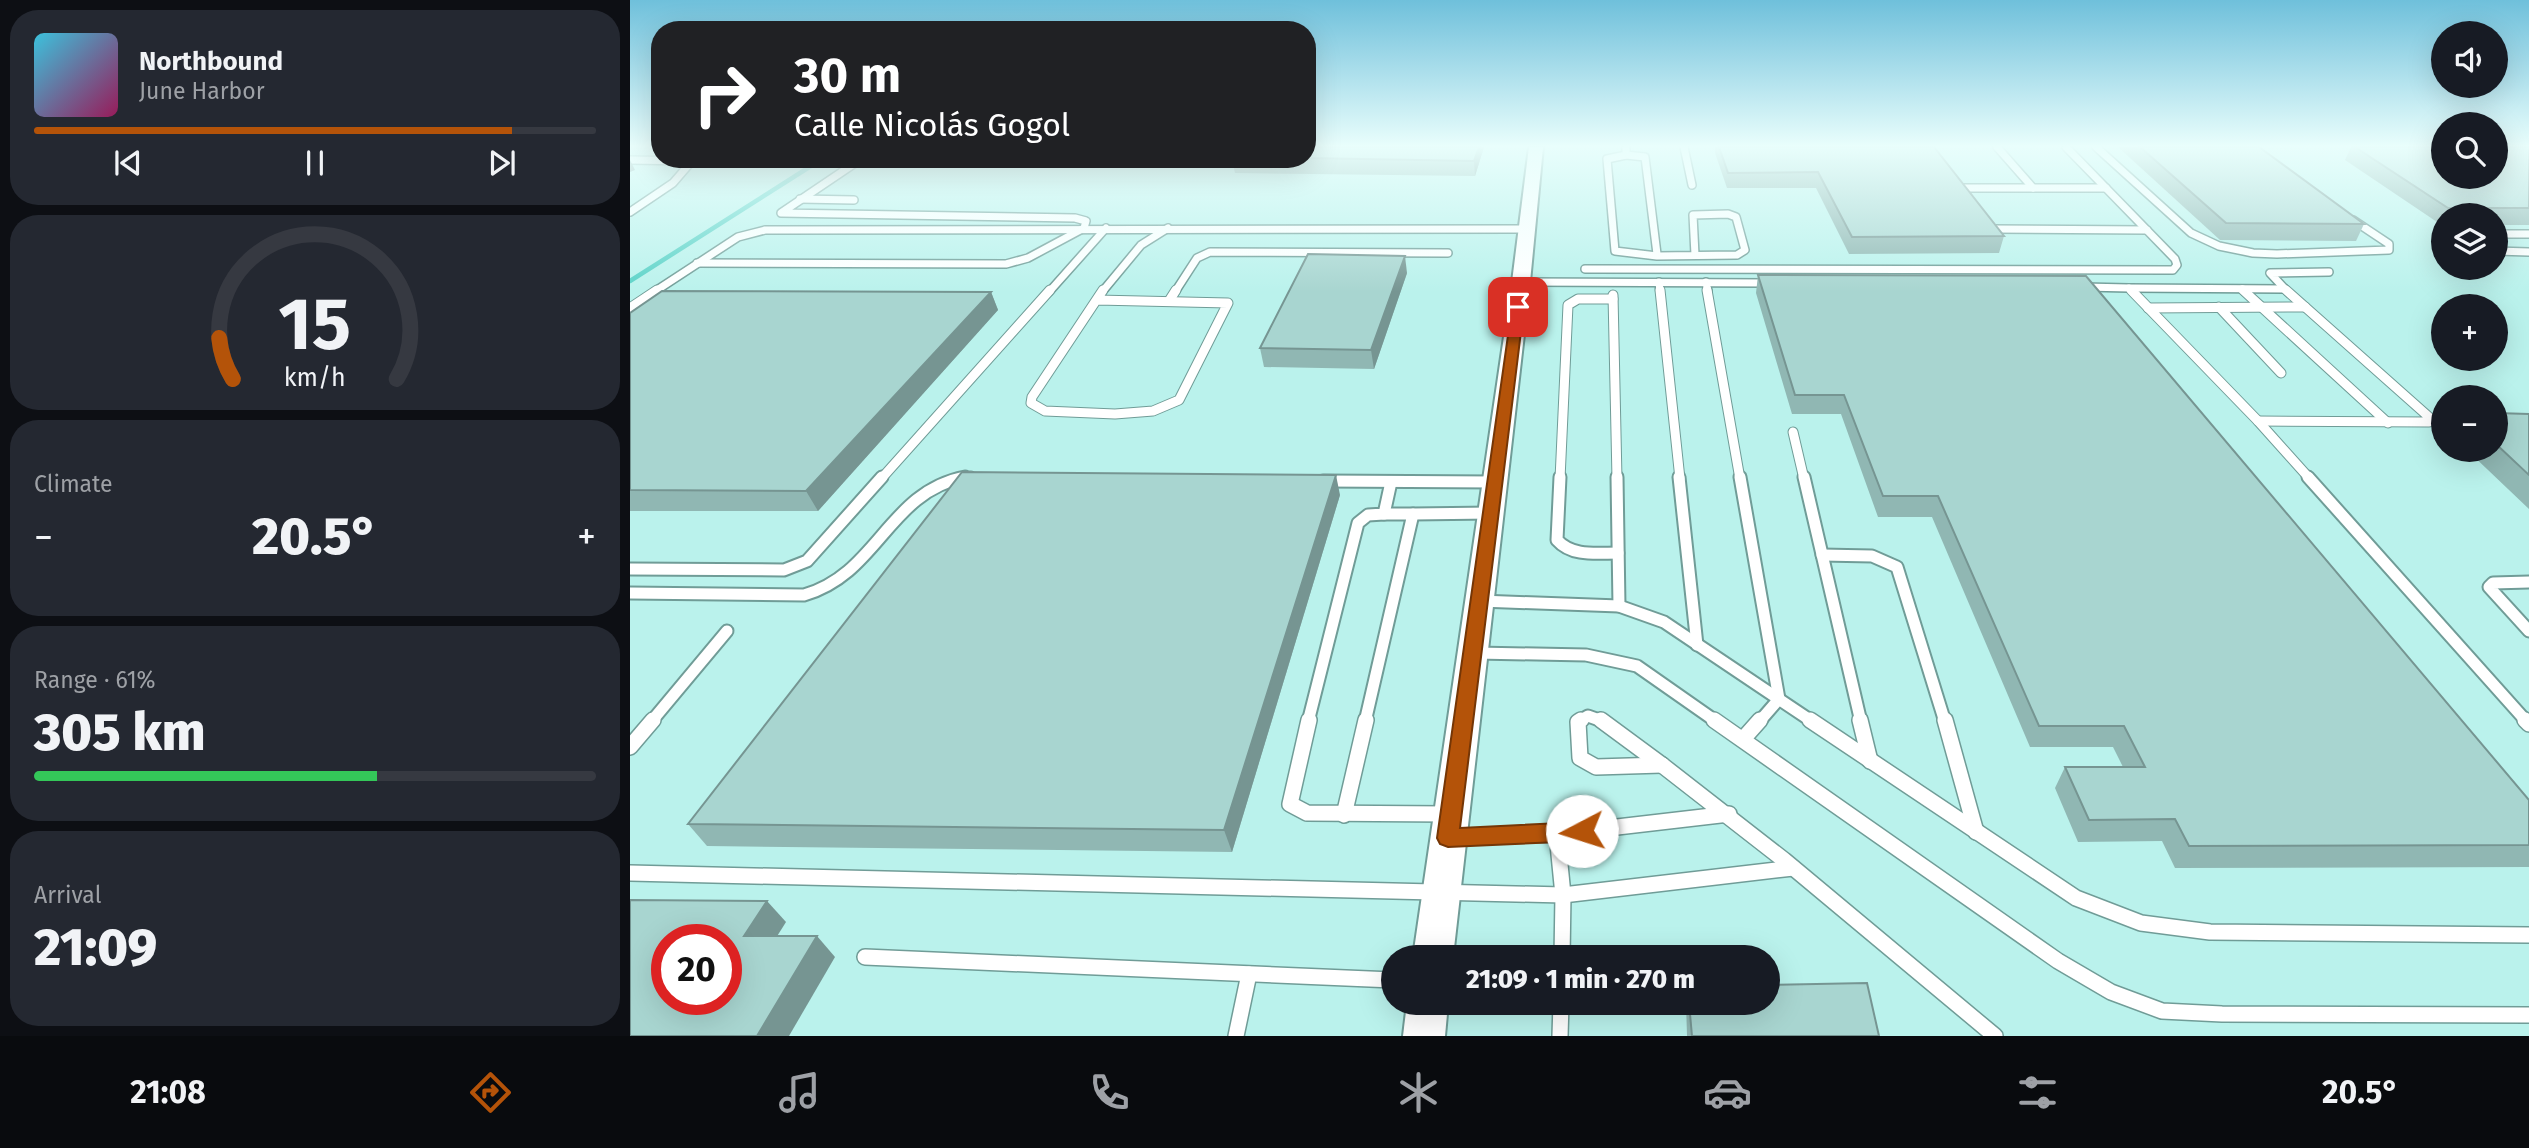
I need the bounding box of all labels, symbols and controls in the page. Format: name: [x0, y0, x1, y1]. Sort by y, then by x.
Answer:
map controls: [2431, 21, 2508, 462]
button: sound: [2431, 21, 2508, 98]
text: Northbound: [139, 46, 283, 77]
text: 30 m: [794, 46, 901, 105]
icon: right: [679, 49, 770, 140]
text: June Harbor: [139, 77, 265, 105]
text: Calle Nicolás Gogol: [794, 106, 1070, 144]
button: search: [2431, 112, 2508, 189]
icon: previous: [109, 144, 147, 182]
icon: pause: [296, 144, 334, 182]
icon: next: [483, 144, 521, 182]
button: layers: [2431, 203, 2508, 280]
pin: [1488, 277, 1548, 337]
text: 15: [279, 281, 351, 368]
icon: arrive: [1499, 288, 1537, 326]
button: +: [2431, 294, 2508, 371]
text: km/h: [284, 363, 346, 393]
button: −: [2431, 385, 2508, 462]
text: Climate: [34, 470, 113, 498]
text: 20.5°: [252, 505, 378, 568]
text: −: [34, 514, 53, 560]
text: +: [577, 514, 596, 560]
text: Range · 61%: [34, 666, 156, 694]
text: 305 km: [34, 701, 206, 764]
position arrow: [1545, 794, 1619, 868]
text: Arrival: [34, 881, 101, 909]
text: 21:09: [34, 916, 157, 979]
speed limit sign: 20: [651, 924, 742, 1015]
text: 21:09 · 1 min · 270 m: [1466, 964, 1695, 995]
icon: directions: [466, 1068, 515, 1117]
icon: music: [775, 1068, 824, 1117]
icon: phone: [1085, 1068, 1134, 1117]
icon: climate: [1394, 1068, 1443, 1117]
icon: car: [1703, 1068, 1752, 1117]
icon: filters: [2013, 1068, 2062, 1117]
text: 21:08: [130, 1073, 206, 1111]
text: 20.5°: [2322, 1073, 2399, 1111]

